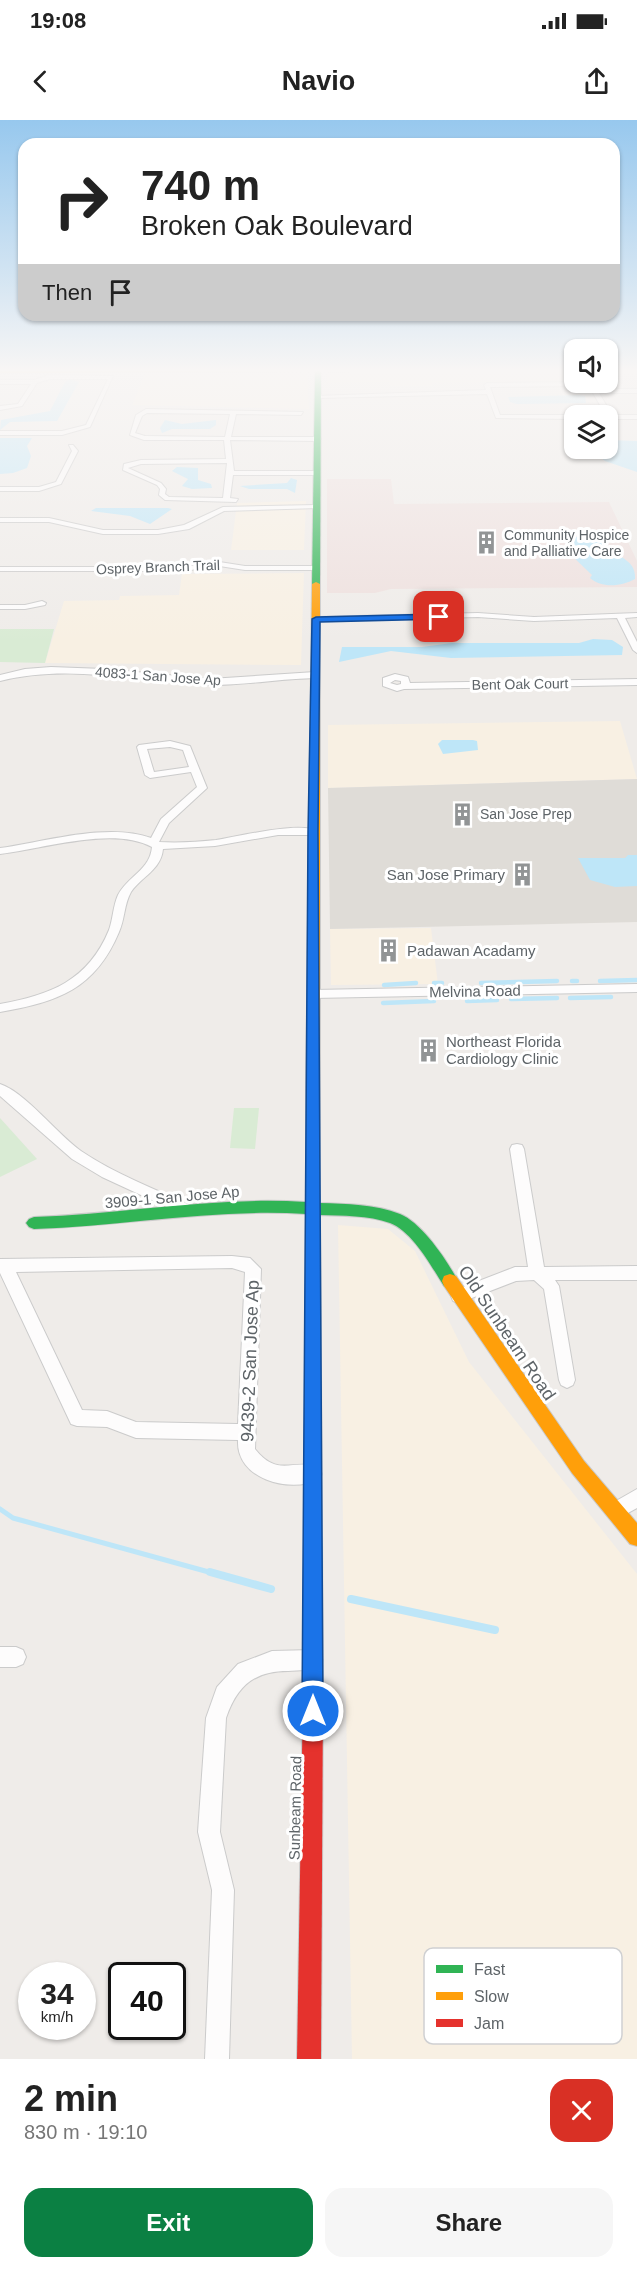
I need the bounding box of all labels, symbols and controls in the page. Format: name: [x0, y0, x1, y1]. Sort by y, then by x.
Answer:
text: 19:08: [30, 8, 86, 33]
icon: back: [24, 65, 57, 98]
icon: share: [580, 65, 613, 98]
text: Navio: [282, 66, 355, 96]
icon: right: [42, 162, 120, 240]
text: 740 m: [141, 162, 260, 209]
text: Broken Oak Boulevard: [141, 211, 413, 241]
icon: arrive: [104, 276, 137, 309]
text: Then: [42, 280, 92, 305]
map controls: [564, 339, 618, 459]
button: sound: [564, 339, 618, 393]
button: layers: [564, 405, 618, 459]
place label: Community Hospice and Palliative Care: [504, 527, 629, 559]
building icon: Community Hospice and Palliative Care: [473, 530, 499, 556]
street label: Osprey Branch Trail: [96, 557, 220, 577]
pin: [413, 591, 464, 642]
icon: arrive: [422, 600, 455, 633]
street label: 4083-1 San Jose Ap: [95, 664, 222, 688]
street label: Bent Oak Court: [472, 675, 568, 693]
building icon: San Jose Prep: [449, 801, 475, 827]
place label: San Jose Prep: [480, 806, 572, 822]
building icon: San Jose Primary: [510, 861, 536, 887]
place label: San Jose Primary: [387, 866, 505, 883]
building icon: Padawan Acadamy: [376, 937, 402, 963]
place label: Padawan Acadamy: [407, 942, 536, 959]
street label: Melvina Road: [429, 982, 521, 1000]
place label: Northeast Florida Cardiology Clinic: [446, 1033, 562, 1067]
building icon: Northeast Florida Cardiology Clinic: [415, 1037, 441, 1063]
street label: 3909-1 San Jose Ap: [104, 1183, 240, 1211]
street label: Old Sunbeam Road: [455, 1262, 559, 1404]
street label: 9439-2 San Jose Ap: [237, 1280, 263, 1442]
position arrow: [281, 1679, 345, 1743]
street label: Sunbeam Road: [286, 1756, 304, 1860]
legend: [424, 1948, 622, 2044]
text: Fast: [474, 1961, 506, 1978]
speed limit sign: 40: [108, 1962, 186, 2040]
text: 34: [40, 1977, 74, 2010]
text: Slow: [474, 1988, 509, 2005]
text: km/h: [41, 2008, 73, 2025]
text: Jam: [474, 2015, 504, 2032]
text: 2 min: [24, 2078, 118, 2119]
button: close: [550, 2079, 613, 2142]
text: 830 m · 19:10: [24, 2121, 147, 2143]
button: Exit: [24, 2188, 313, 2257]
button: Share: [325, 2188, 613, 2257]

